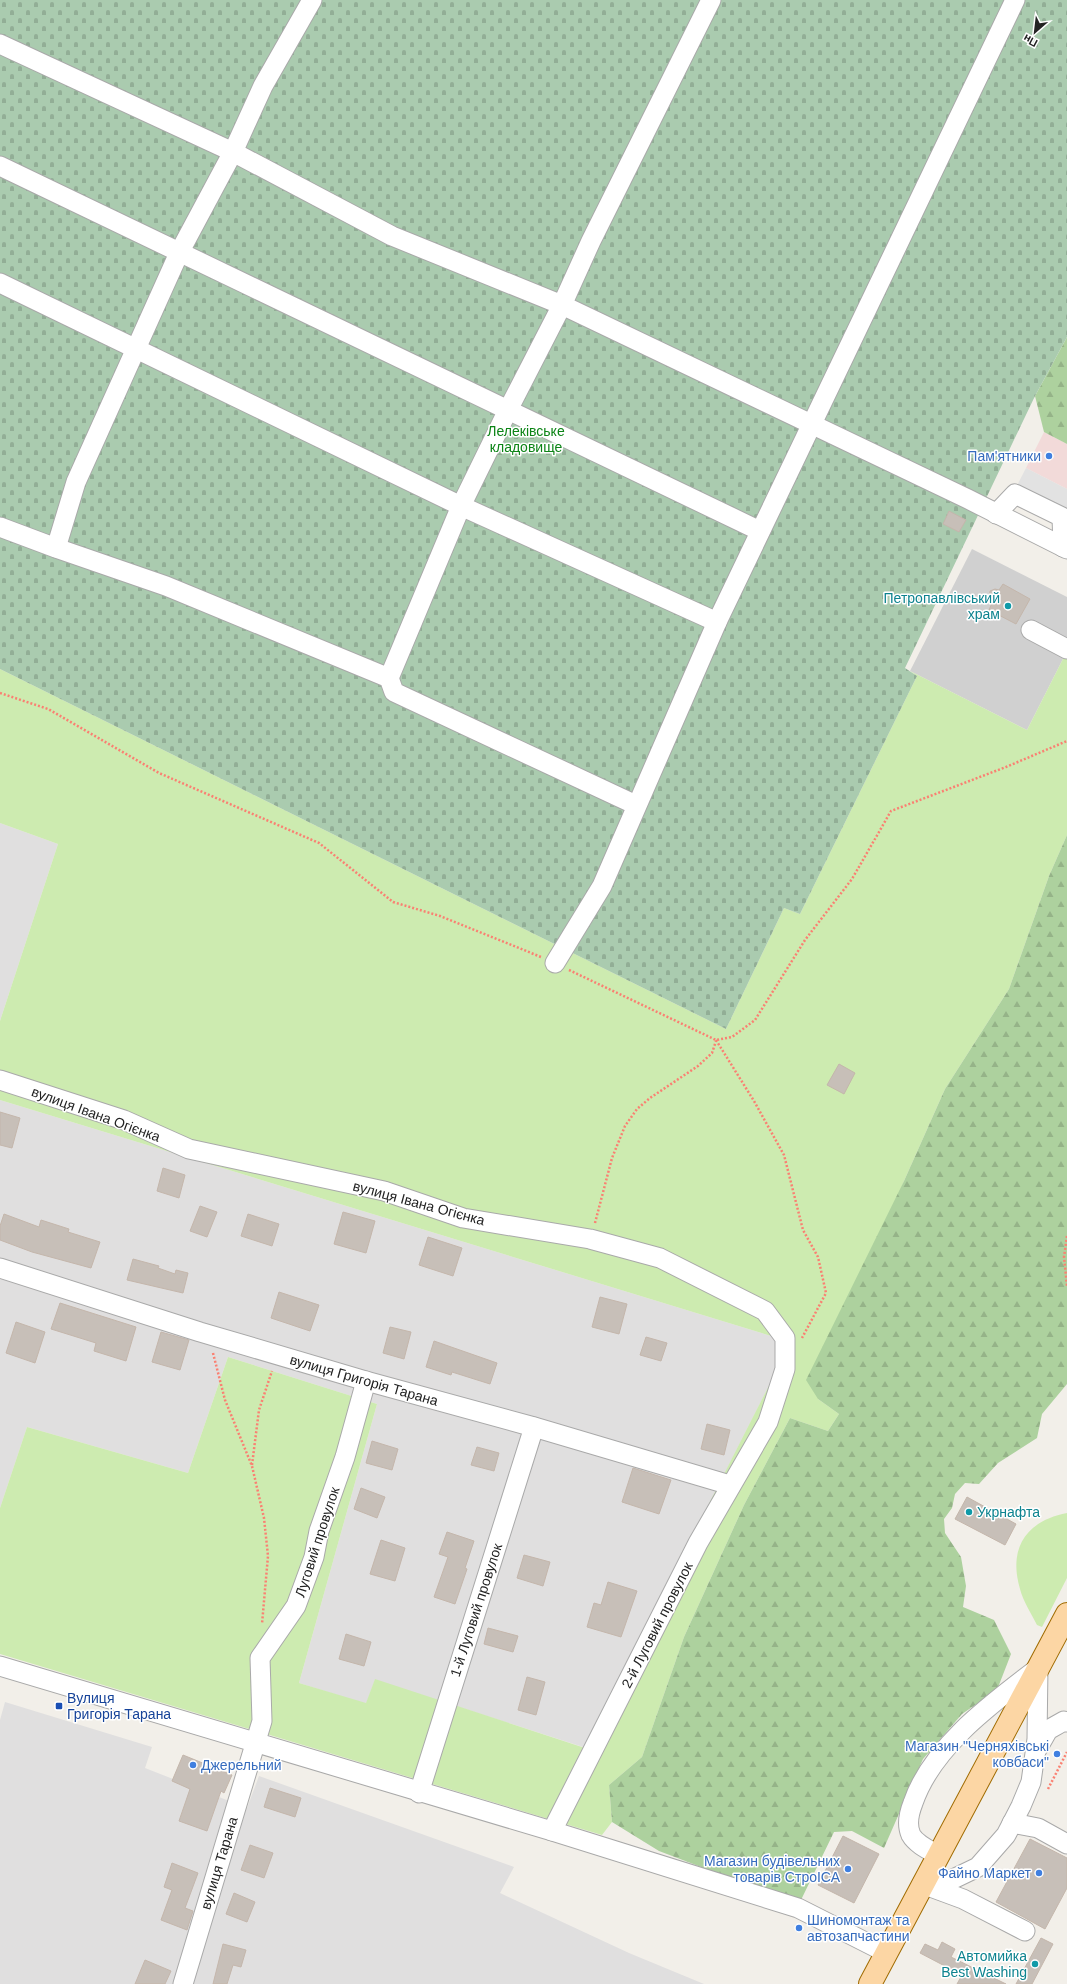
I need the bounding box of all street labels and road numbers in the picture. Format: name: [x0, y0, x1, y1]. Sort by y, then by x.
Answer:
street label: вулиця Івана Огієнка: [29, 1083, 163, 1145]
street label: вулиця Івана Огієнка: [351, 1178, 487, 1228]
street label: вулиця Григорія Тарана: [288, 1351, 440, 1409]
street label: Луговий провулок: [292, 1484, 343, 1599]
street label: 1-й Луговий провулок: [447, 1540, 505, 1679]
street label: 2-й Луговий провулок: [618, 1559, 696, 1691]
street label: вулиця Тарана: [197, 1815, 241, 1911]

